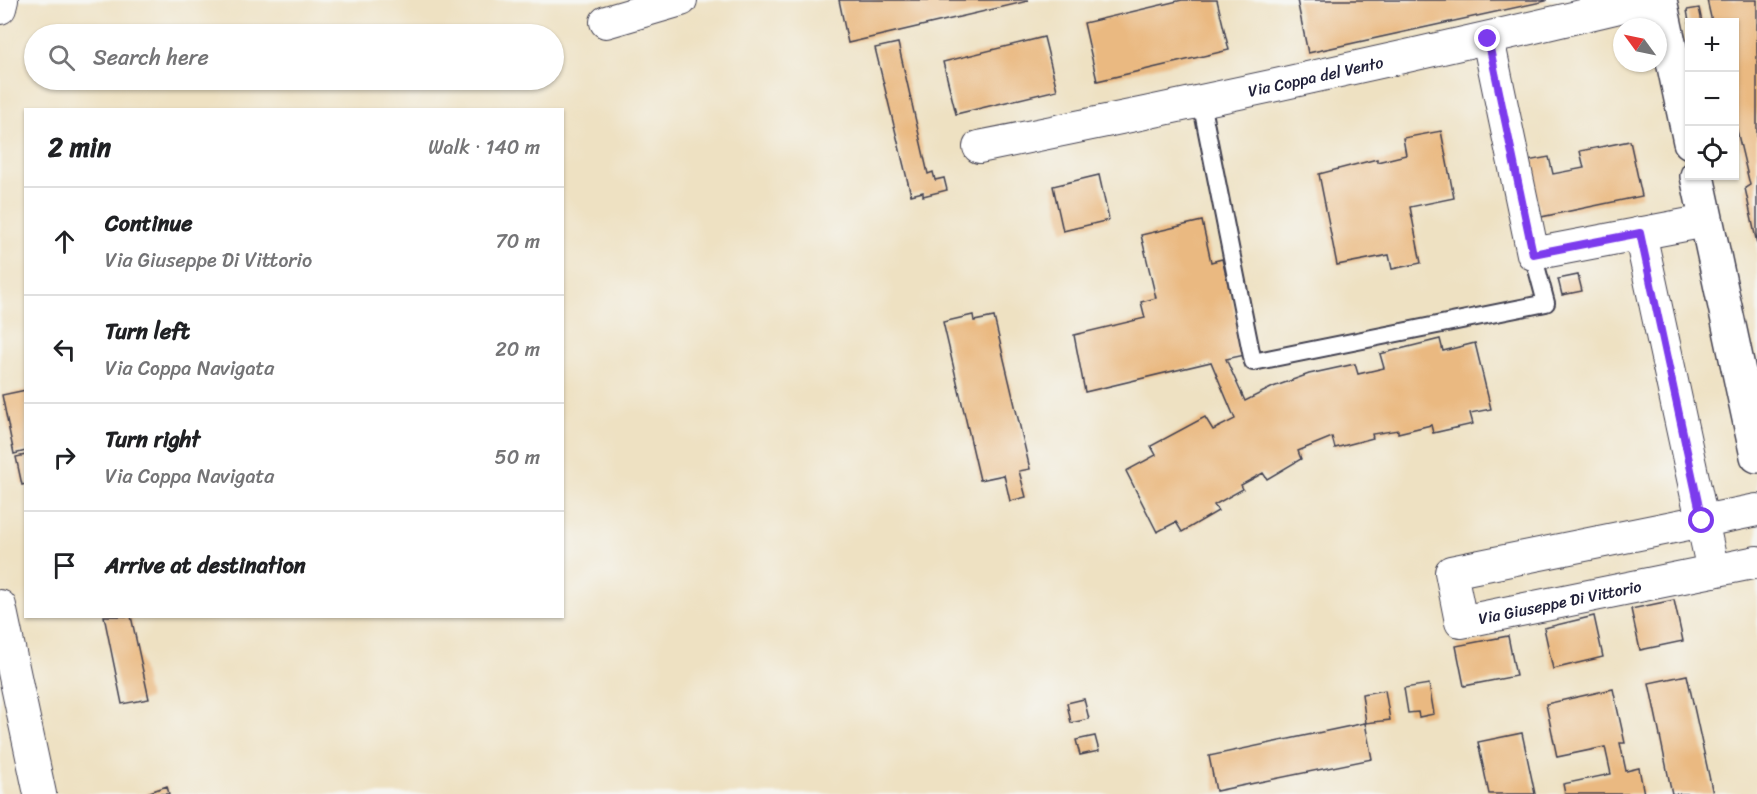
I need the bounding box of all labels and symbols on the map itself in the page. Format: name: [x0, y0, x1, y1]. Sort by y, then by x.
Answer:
north arrow: [1613, 18, 1667, 72]
route end: [1474, 25, 1500, 51]
street label: Via Coppa del Vento: [1245, 47, 1386, 105]
route start: [1688, 507, 1714, 533]
street label: Via Giuseppe Di Vittorio: [1476, 571, 1644, 633]

